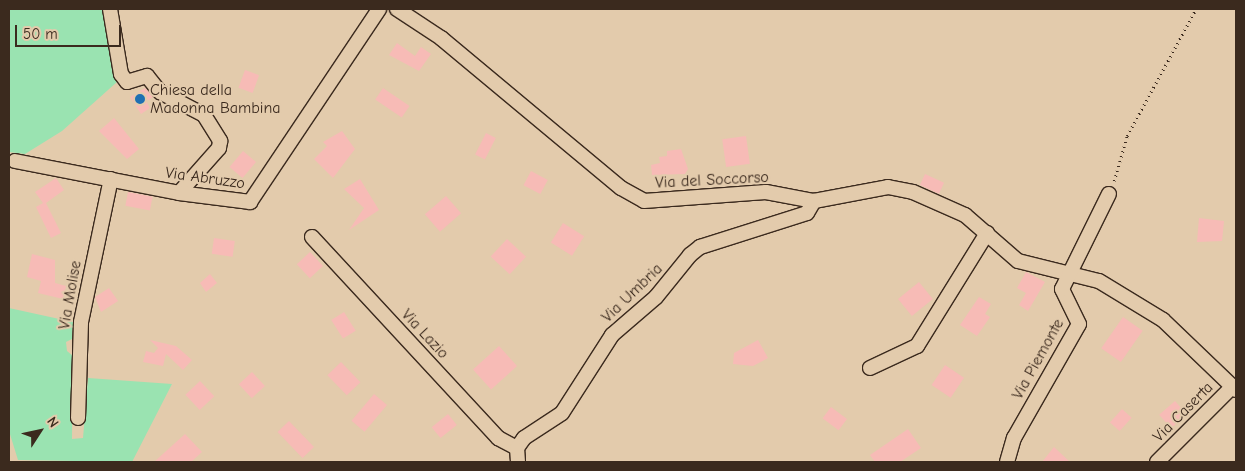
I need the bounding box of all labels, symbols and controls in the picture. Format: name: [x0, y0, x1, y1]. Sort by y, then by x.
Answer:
scale bar: [18, 15, 124, 47]
text: 50 m: [23, 25, 58, 43]
place label: Chiesa della Madonna Bambina: [150, 80, 281, 118]
marker: Chiesa della Madonna Bambina: [134, 93, 146, 105]
street label: Via Abruzzo: [164, 163, 246, 193]
street label: Via del Soccorso: [655, 167, 769, 193]
street label: Via Molise: [55, 259, 85, 331]
street label: Via Umbria: [598, 259, 666, 327]
street label: Via Lazio: [397, 305, 453, 363]
street label: Via Piemonte: [1008, 315, 1068, 403]
street label: Via Caserta: [1149, 378, 1217, 446]
north arrow: [15, 406, 65, 456]
text: N: [43, 413, 62, 431]

